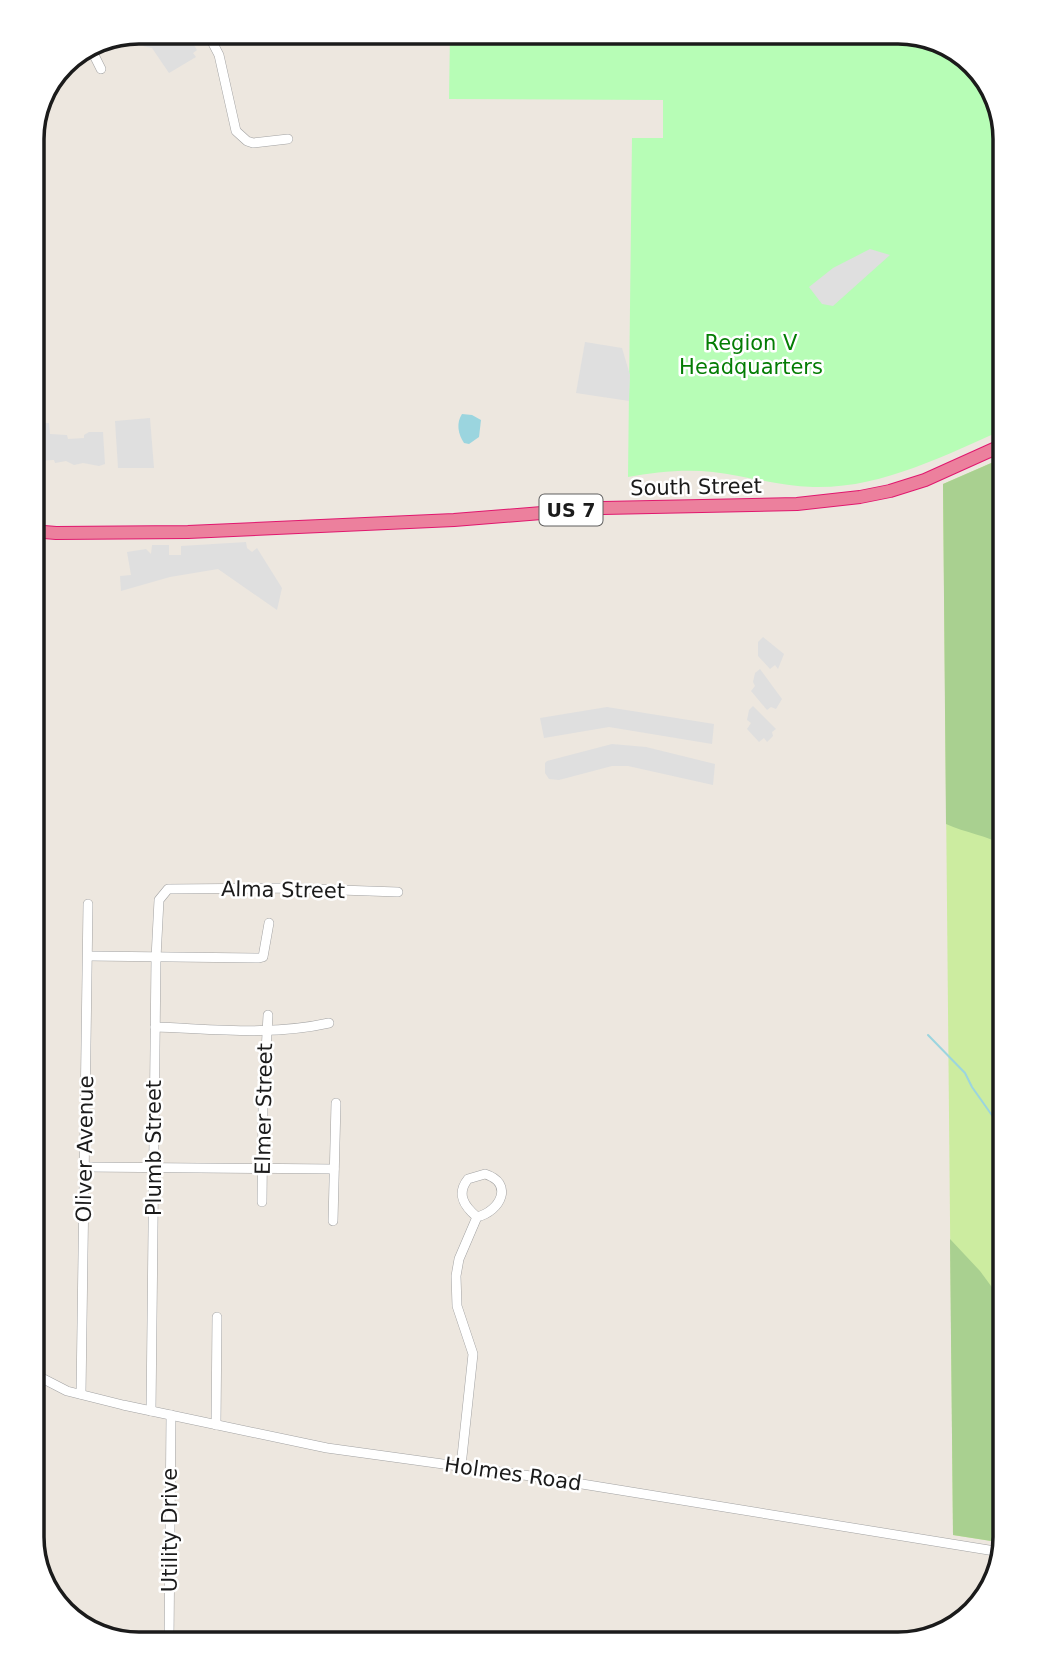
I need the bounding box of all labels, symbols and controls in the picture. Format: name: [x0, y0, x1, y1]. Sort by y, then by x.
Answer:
park label: Region V Headquarters: [679, 331, 823, 379]
street label: South Street: [630, 474, 762, 500]
road number: US 7: [540, 495, 602, 526]
street label: Alma Street: [221, 877, 345, 903]
street label: Elmer Street: [251, 1043, 277, 1175]
street label: Oliver Avenue: [72, 1075, 98, 1223]
street label: Plumb Street: [142, 1080, 166, 1216]
street label: Holmes Road: [443, 1453, 583, 1495]
street label: Utility Drive: [158, 1468, 182, 1592]

